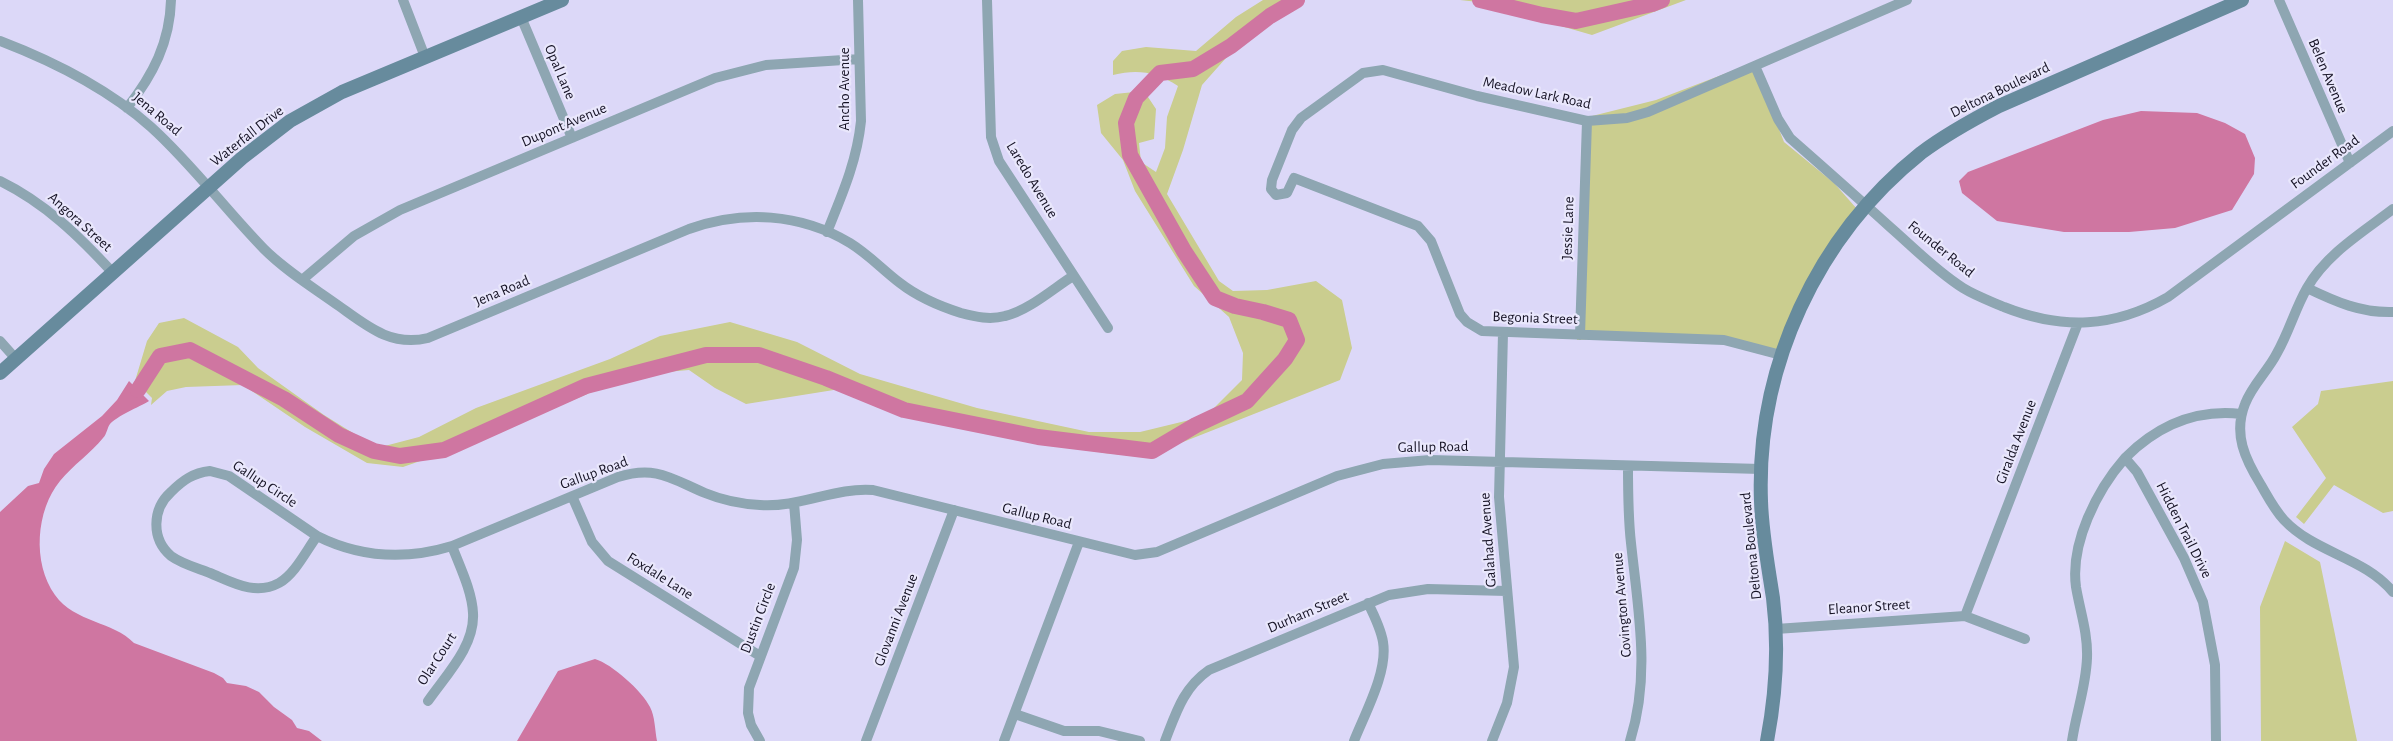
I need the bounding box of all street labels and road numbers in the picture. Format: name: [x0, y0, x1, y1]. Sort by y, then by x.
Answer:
street label: Belen Avenue: [2304, 36, 2352, 116]
street label: Opal Lane: [540, 42, 580, 102]
street label: Ancho Avenue: [835, 47, 853, 131]
street label: Deltona Boulevard: [1947, 58, 2053, 122]
street label: Meadow Lark Road: [1481, 73, 1593, 113]
street label: Jena Road: [129, 88, 185, 140]
street label: Dupont Avenue: [519, 99, 609, 151]
street label: Waterfall Drive: [207, 102, 287, 170]
street label: Founder Road: [2287, 131, 2363, 193]
street label: Laredo Avenue: [1002, 138, 1062, 222]
street label: Angora Street: [44, 188, 116, 256]
street label: Jessie Lane: [1558, 196, 1578, 260]
street label: Founder Road: [1904, 217, 1978, 281]
street label: Jena Road: [472, 271, 532, 311]
street label: Begonia Street: [1492, 308, 1578, 328]
street label: Giralda Avenue: [1992, 397, 2040, 487]
street label: Gallup Road: [1397, 437, 1469, 457]
street label: Gallup Road: [558, 452, 630, 494]
street label: Gallup Circle: [229, 456, 301, 512]
street label: Hidden Trail Drive: [2152, 479, 2216, 581]
street label: Deltona Boulevard: [1736, 491, 1766, 601]
street label: Galahad Avenue: [1476, 492, 1500, 588]
street label: Gallup Road: [1000, 499, 1074, 533]
street label: Foxdale Lane: [623, 549, 697, 603]
street label: Covington Avenue: [1608, 552, 1636, 658]
street label: Glovanni Avenue: [870, 571, 922, 669]
street label: Dustin Circle: [736, 580, 780, 656]
street label: Durham Street: [1265, 587, 1351, 637]
street label: Eleanor Street: [1827, 595, 1911, 619]
street label: Olar Court: [413, 629, 461, 689]

